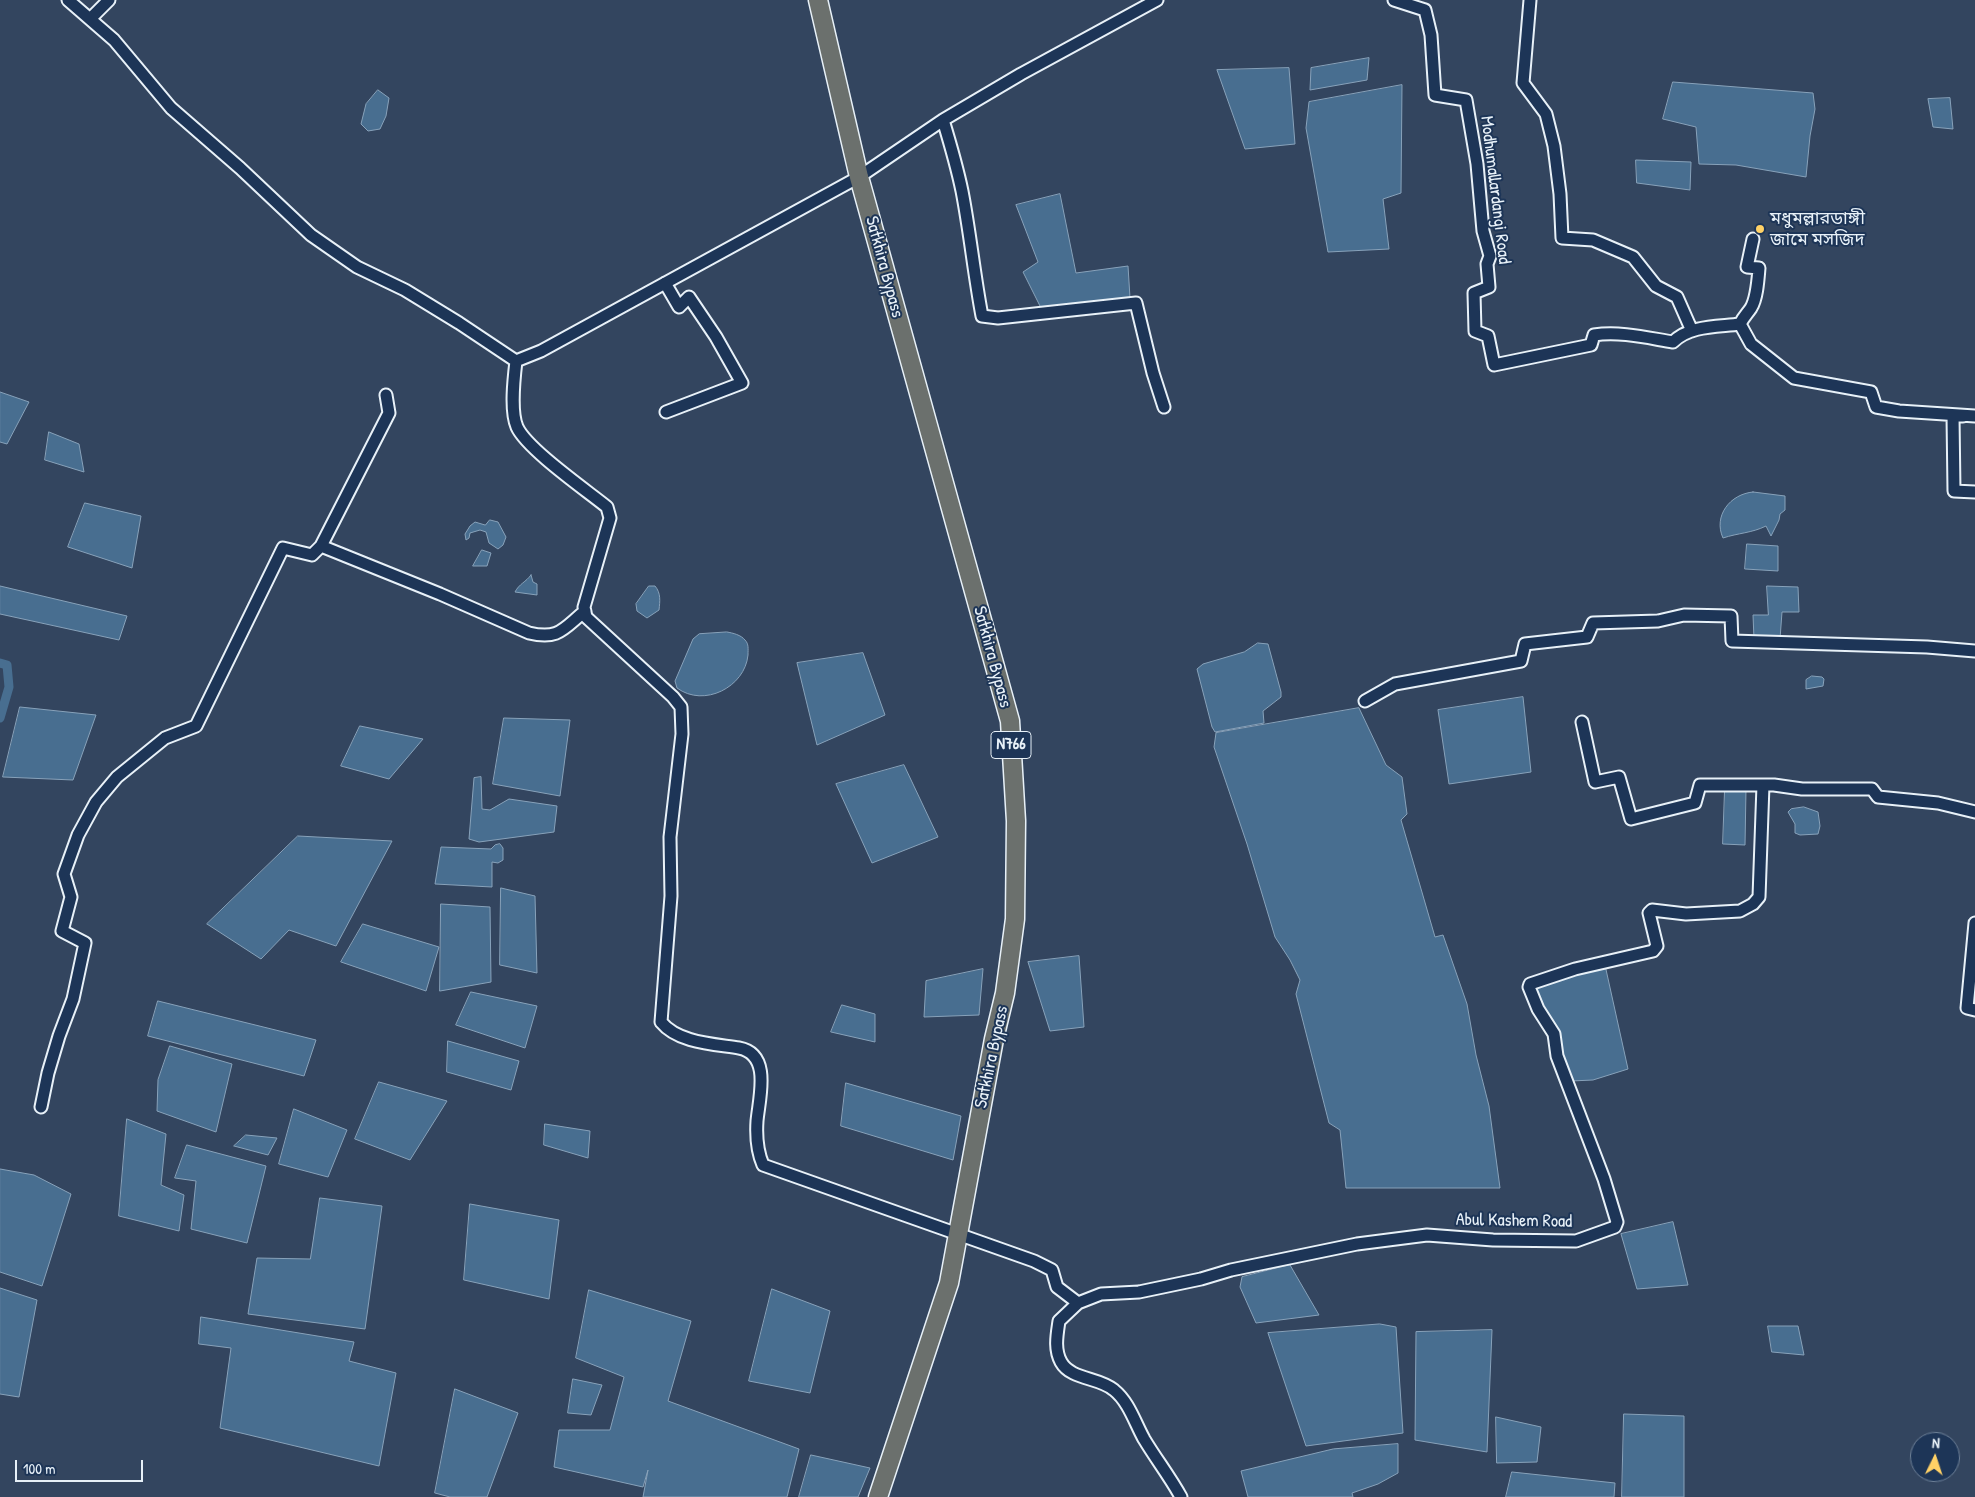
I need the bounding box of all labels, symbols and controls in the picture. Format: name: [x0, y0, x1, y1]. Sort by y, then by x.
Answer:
street label: Modhumallardangi Road: [1475, 115, 1515, 265]
place label: মধুমল্লারডাঙ্গী জামে মসজিদ: [1770, 208, 1865, 250]
street label: Satkhira Bypass: [860, 214, 908, 320]
marker: মধুমল্লারডাঙ্গী জামে মসজিদ: [1754, 223, 1766, 235]
street label: Satkhira Bypass: [968, 604, 1016, 710]
road number: N766: [991, 732, 1031, 758]
street label: Satkhira Bypass: [971, 1004, 1013, 1110]
street label: Abul Kashem Road: [1456, 1209, 1572, 1233]
north arrow: [1910, 1432, 1960, 1482]
text: N: [1932, 1433, 1940, 1452]
scale bar: [18, 1450, 145, 1482]
text: 100 m: [23, 1458, 56, 1479]

